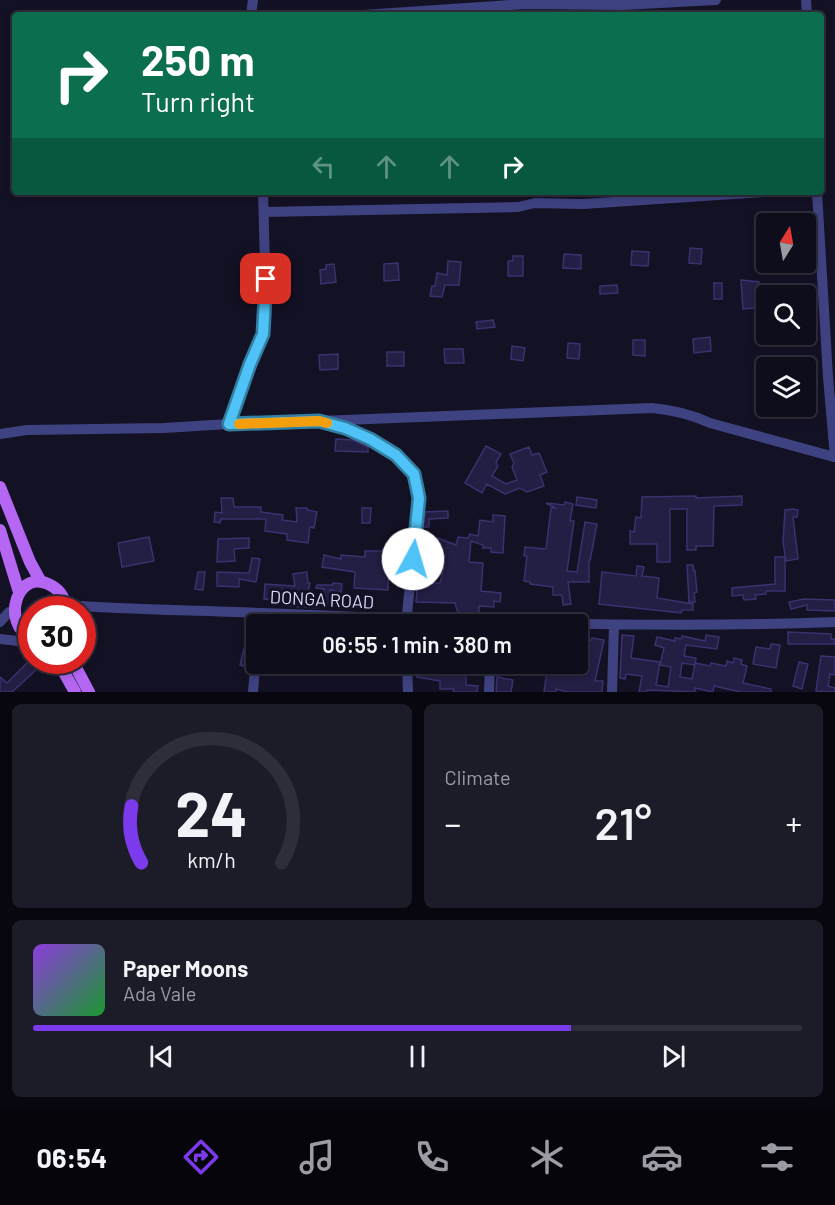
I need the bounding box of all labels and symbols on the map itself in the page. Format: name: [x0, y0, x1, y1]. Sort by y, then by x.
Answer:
north arrow: [756, 213, 816, 273]
pin: [240, 253, 291, 304]
position arrow: [381, 527, 445, 591]
street label: DONGA ROAD: [269, 585, 375, 613]
speed limit sign: 30: [18, 596, 96, 674]

